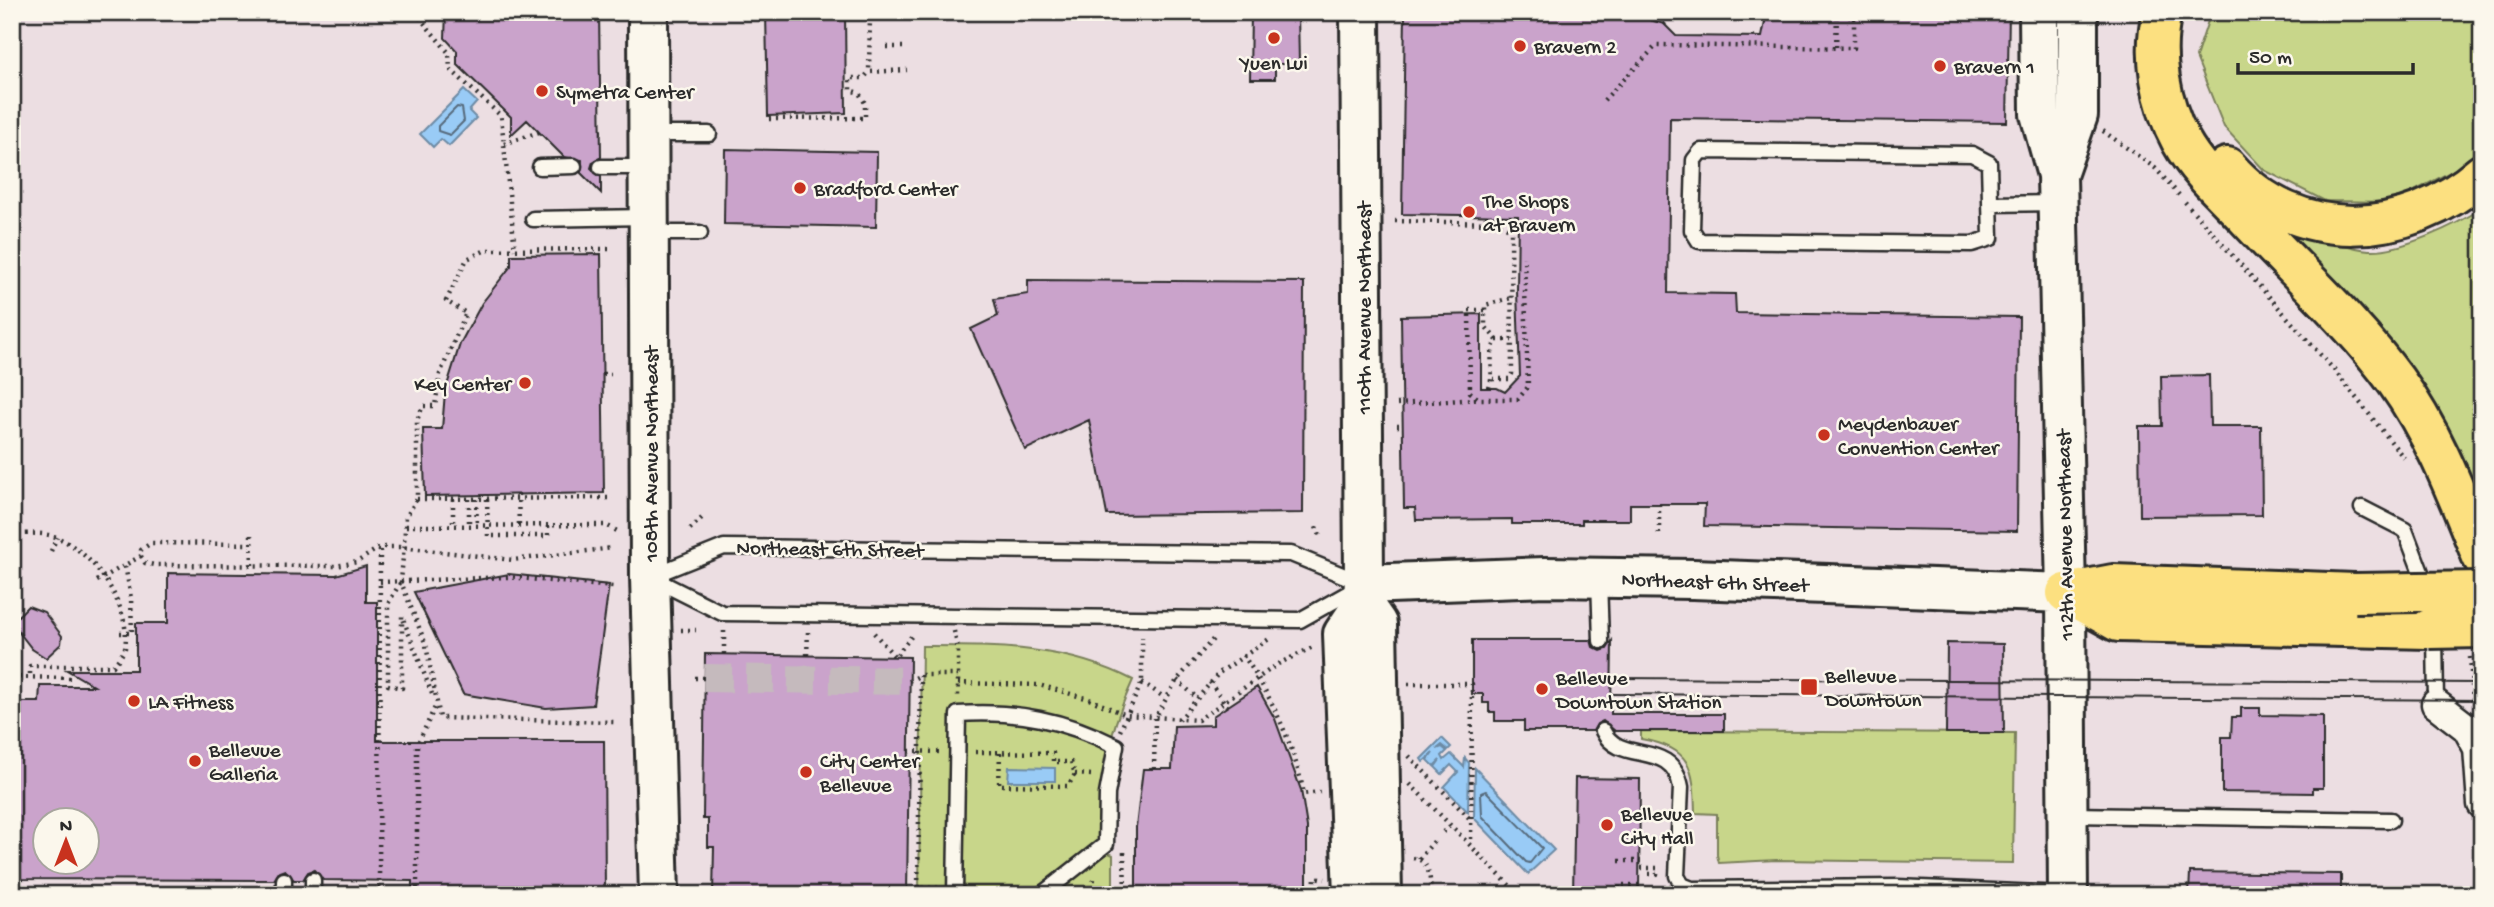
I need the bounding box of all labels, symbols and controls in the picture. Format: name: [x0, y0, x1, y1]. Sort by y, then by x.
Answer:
marker: Yuen Lui: [1266, 30, 1282, 46]
scale bar: [2238, 32, 2414, 76]
place label: Bravern 2: [1533, 37, 1617, 62]
marker: Bravern 2: [1512, 38, 1528, 54]
text: 50 m: [2249, 47, 2292, 72]
place label: Yuen Lui: [1238, 53, 1308, 78]
place label: Bravern 1: [1953, 57, 2035, 82]
marker: Bravern 1: [1932, 58, 1948, 74]
place label: Symetra Center: [556, 82, 695, 107]
marker: Symetra Center: [534, 83, 550, 99]
place label: Bradford Center: [813, 179, 959, 204]
marker: Bradford Center: [792, 180, 808, 196]
place label: The Shops at Bravern: [1482, 191, 1576, 240]
street label: 110th Avenue Northeast: [1354, 199, 1379, 415]
marker: The Shops at Bravern: [1461, 204, 1477, 220]
street label: 108th Avenue Northeast: [641, 344, 666, 563]
place label: Key Center: [414, 374, 513, 399]
marker: Key Center: [517, 375, 533, 391]
place label: Meydenbauer Convention Center: [1838, 414, 2000, 463]
marker: Meydenbauer Convention Center: [1816, 427, 1832, 443]
street label: 112th Avenue Northeast: [2053, 427, 2082, 642]
street label: Northeast 6th Street: [736, 537, 926, 566]
street label: Northeast 6th Street: [1621, 569, 1811, 600]
place label: Bellevue Downtown: [1823, 666, 1922, 715]
place label: Bellevue Downtown Station: [1554, 668, 1722, 717]
marker: Bellevue Downtown: [1799, 677, 1819, 697]
marker: Bellevue Downtown Station: [1534, 681, 1550, 697]
place label: LA Fitness: [148, 692, 234, 717]
marker: LA Fitness: [126, 693, 142, 709]
place label: Bellevue Galleria: [208, 740, 282, 789]
place label: City Center Bellevue: [819, 751, 920, 800]
marker: Bellevue Galleria: [187, 753, 203, 769]
marker: City Center Bellevue: [798, 764, 814, 780]
place label: Bellevue City Hall: [1620, 804, 1694, 853]
north arrow: [32, 806, 102, 876]
text: N: [60, 816, 72, 839]
marker: Bellevue City Hall: [1599, 817, 1615, 833]

